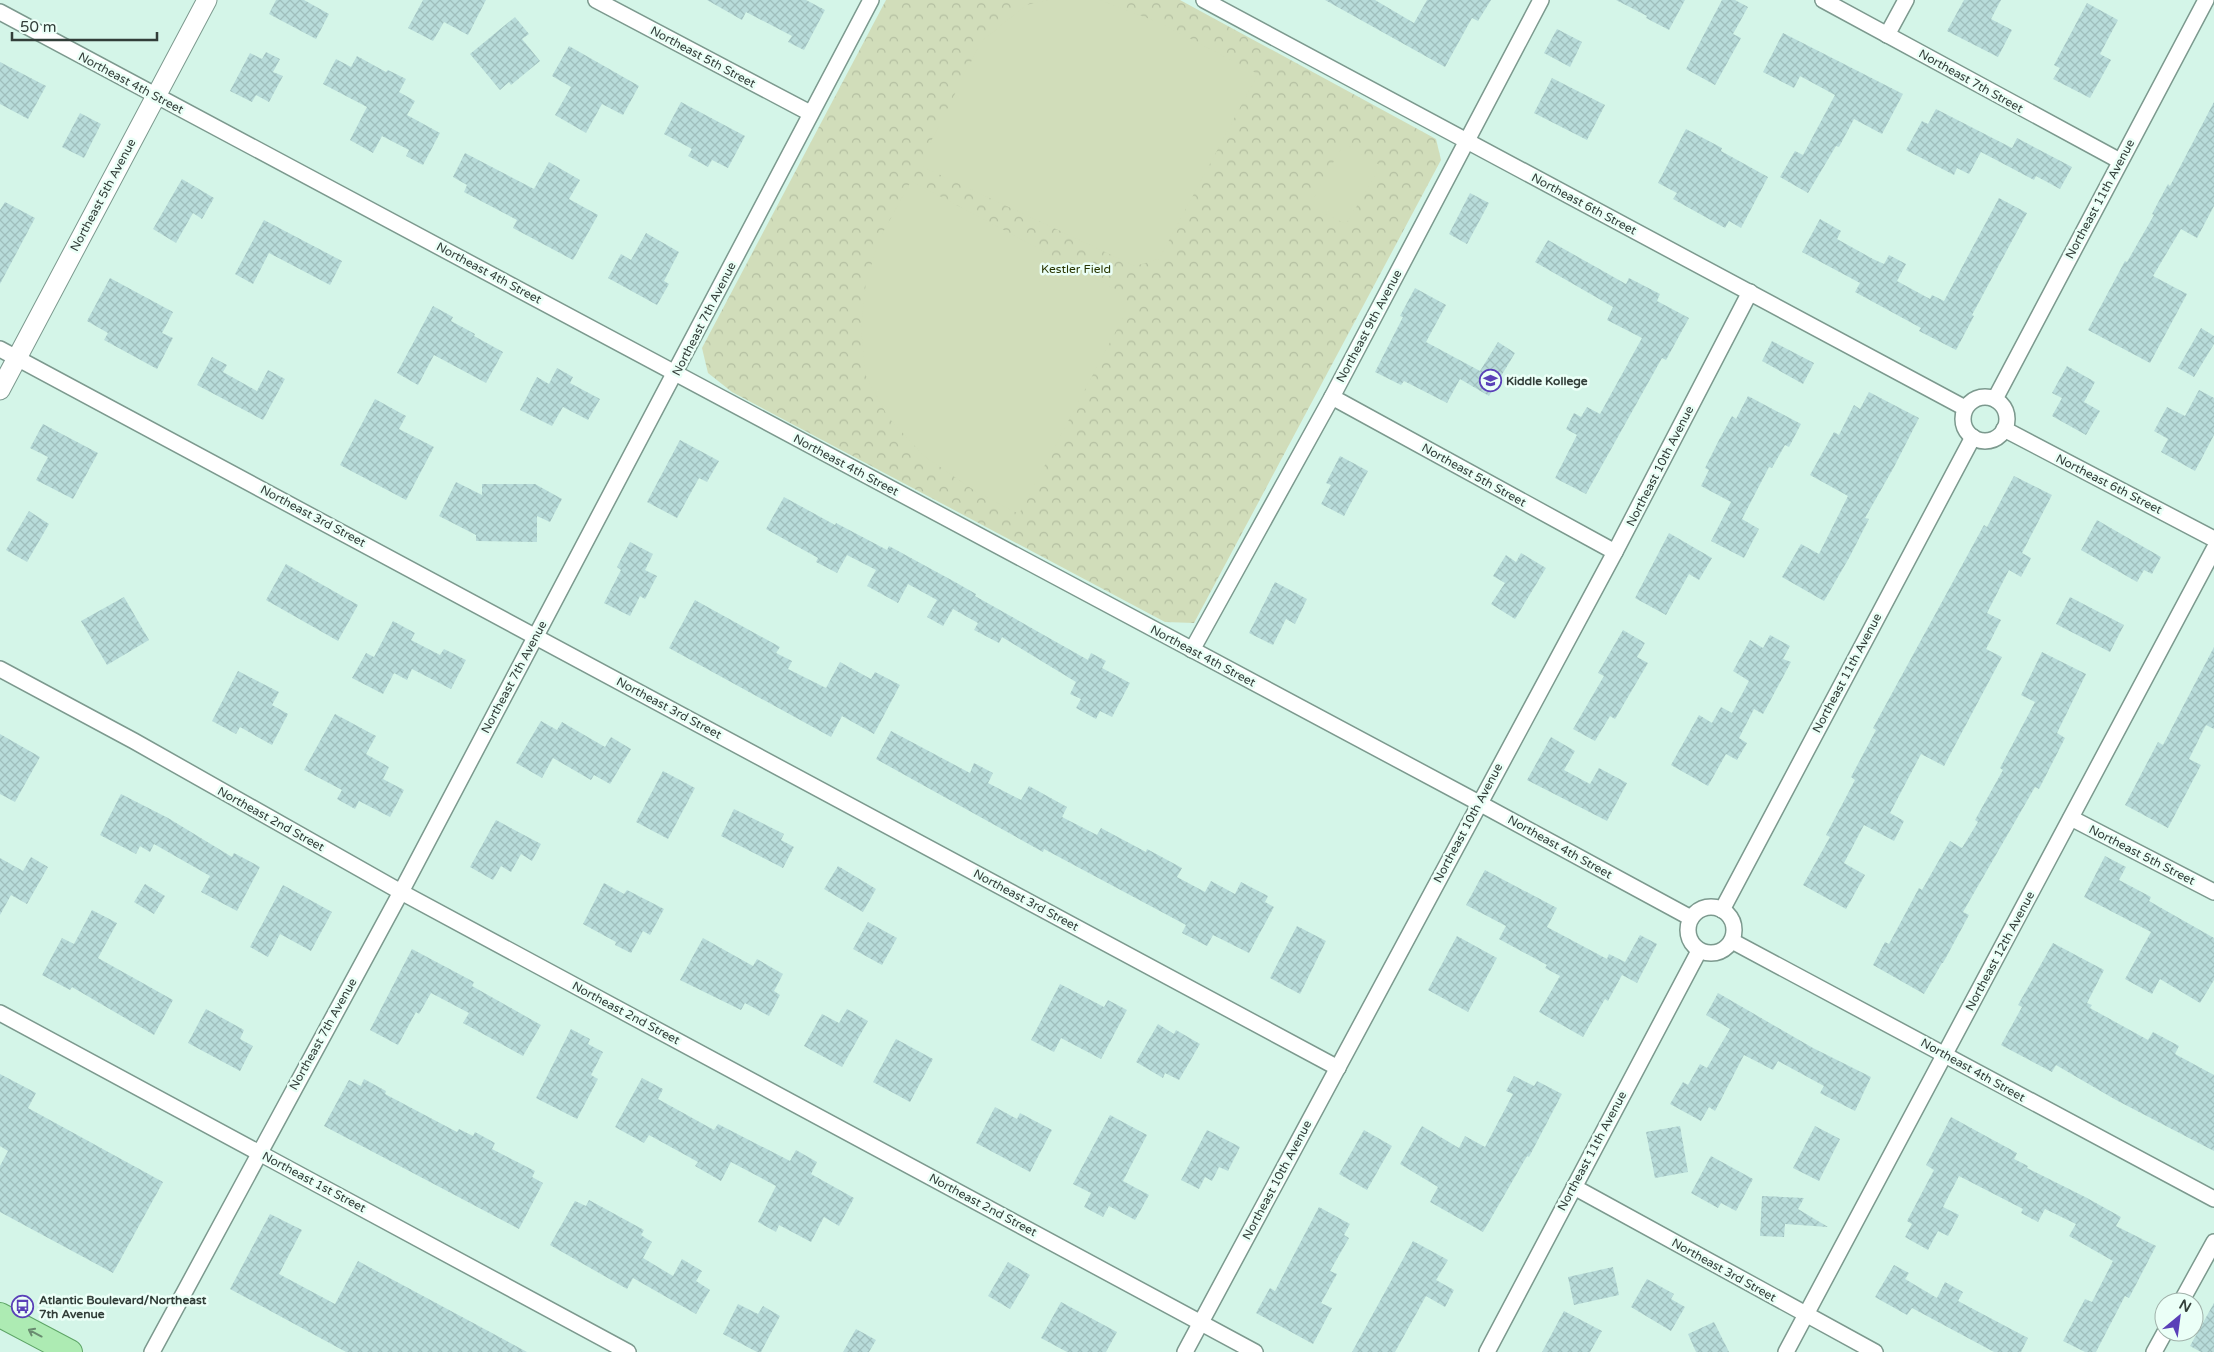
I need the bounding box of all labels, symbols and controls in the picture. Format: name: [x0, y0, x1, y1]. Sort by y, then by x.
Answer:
scale bar: [12, 10, 158, 42]
text: 50 m: [20, 18, 57, 36]
street label: Northeast 5th Street: [648, 23, 758, 91]
street label: Northeast 7th Street: [1916, 47, 2026, 116]
street label: Northeast 4th Street: [76, 49, 186, 117]
street label: Northeast 5th Avenue: [67, 136, 139, 254]
street label: Northeast 11th Avenue: [2063, 137, 2138, 261]
street label: Northeast 6th Street: [1529, 170, 1639, 238]
street label: Northeast 4th Street: [434, 239, 544, 307]
street label: Northeast 7th Avenue: [669, 260, 739, 378]
park label: Kestler Field: [1041, 262, 1111, 276]
street label: Northeast 9th Avenue: [1333, 267, 1405, 385]
school or university icon: Kiddle Kollege: [1478, 369, 1502, 393]
place label: Kiddle Kollege: [1506, 374, 1588, 389]
street label: Northeast 10th Avenue: [1624, 403, 1697, 529]
street label: Northeast 4th Street: [791, 431, 901, 499]
street label: Northeast 5th Street: [1419, 441, 1529, 510]
street label: Northeast 6th Street: [2054, 451, 2165, 517]
street label: Northeast 3rd Street: [258, 482, 368, 550]
street label: Northeast 11th Avenue: [1810, 611, 1885, 735]
street label: Northeast 7th Avenue: [478, 618, 550, 736]
street label: Northeast 4th Street: [1148, 622, 1258, 690]
street label: Northeast 3rd Street: [614, 674, 724, 742]
street label: Northeast 10th Avenue: [1431, 761, 1506, 885]
street label: Northeast 2nd Street: [215, 784, 327, 854]
street label: Northeast 4th Street: [1505, 813, 1615, 882]
street label: Northeast 5th Street: [2087, 822, 2198, 888]
street label: Northeast 3rd Street: [971, 866, 1081, 934]
street label: Northeast 12th Avenue: [1963, 889, 2038, 1013]
street label: Northeast 7th Avenue: [286, 975, 360, 1092]
street label: Northeast 2nd Street: [570, 979, 683, 1048]
street label: Northeast 4th Street: [1918, 1036, 2028, 1105]
street label: Northeast 11th Avenue: [1555, 1089, 1630, 1213]
street label: Northeast 10th Avenue: [1240, 1118, 1315, 1242]
street label: Northeast 1st Street: [260, 1149, 369, 1215]
street label: Northeast 2nd Street: [927, 1171, 1040, 1240]
street label: Northeast 3rd Street: [1669, 1235, 1779, 1305]
north arrow: [2154, 1292, 2204, 1342]
place label: Atlantic Boulevard/Northeast 7th Avenue: [39, 1293, 207, 1321]
bus stop icon: Atlantic Boulevard/Northeast 7th Avenue: [11, 1295, 35, 1319]
text: N: [2176, 1296, 2194, 1316]
one-way arrow: [28, 1328, 43, 1337]

